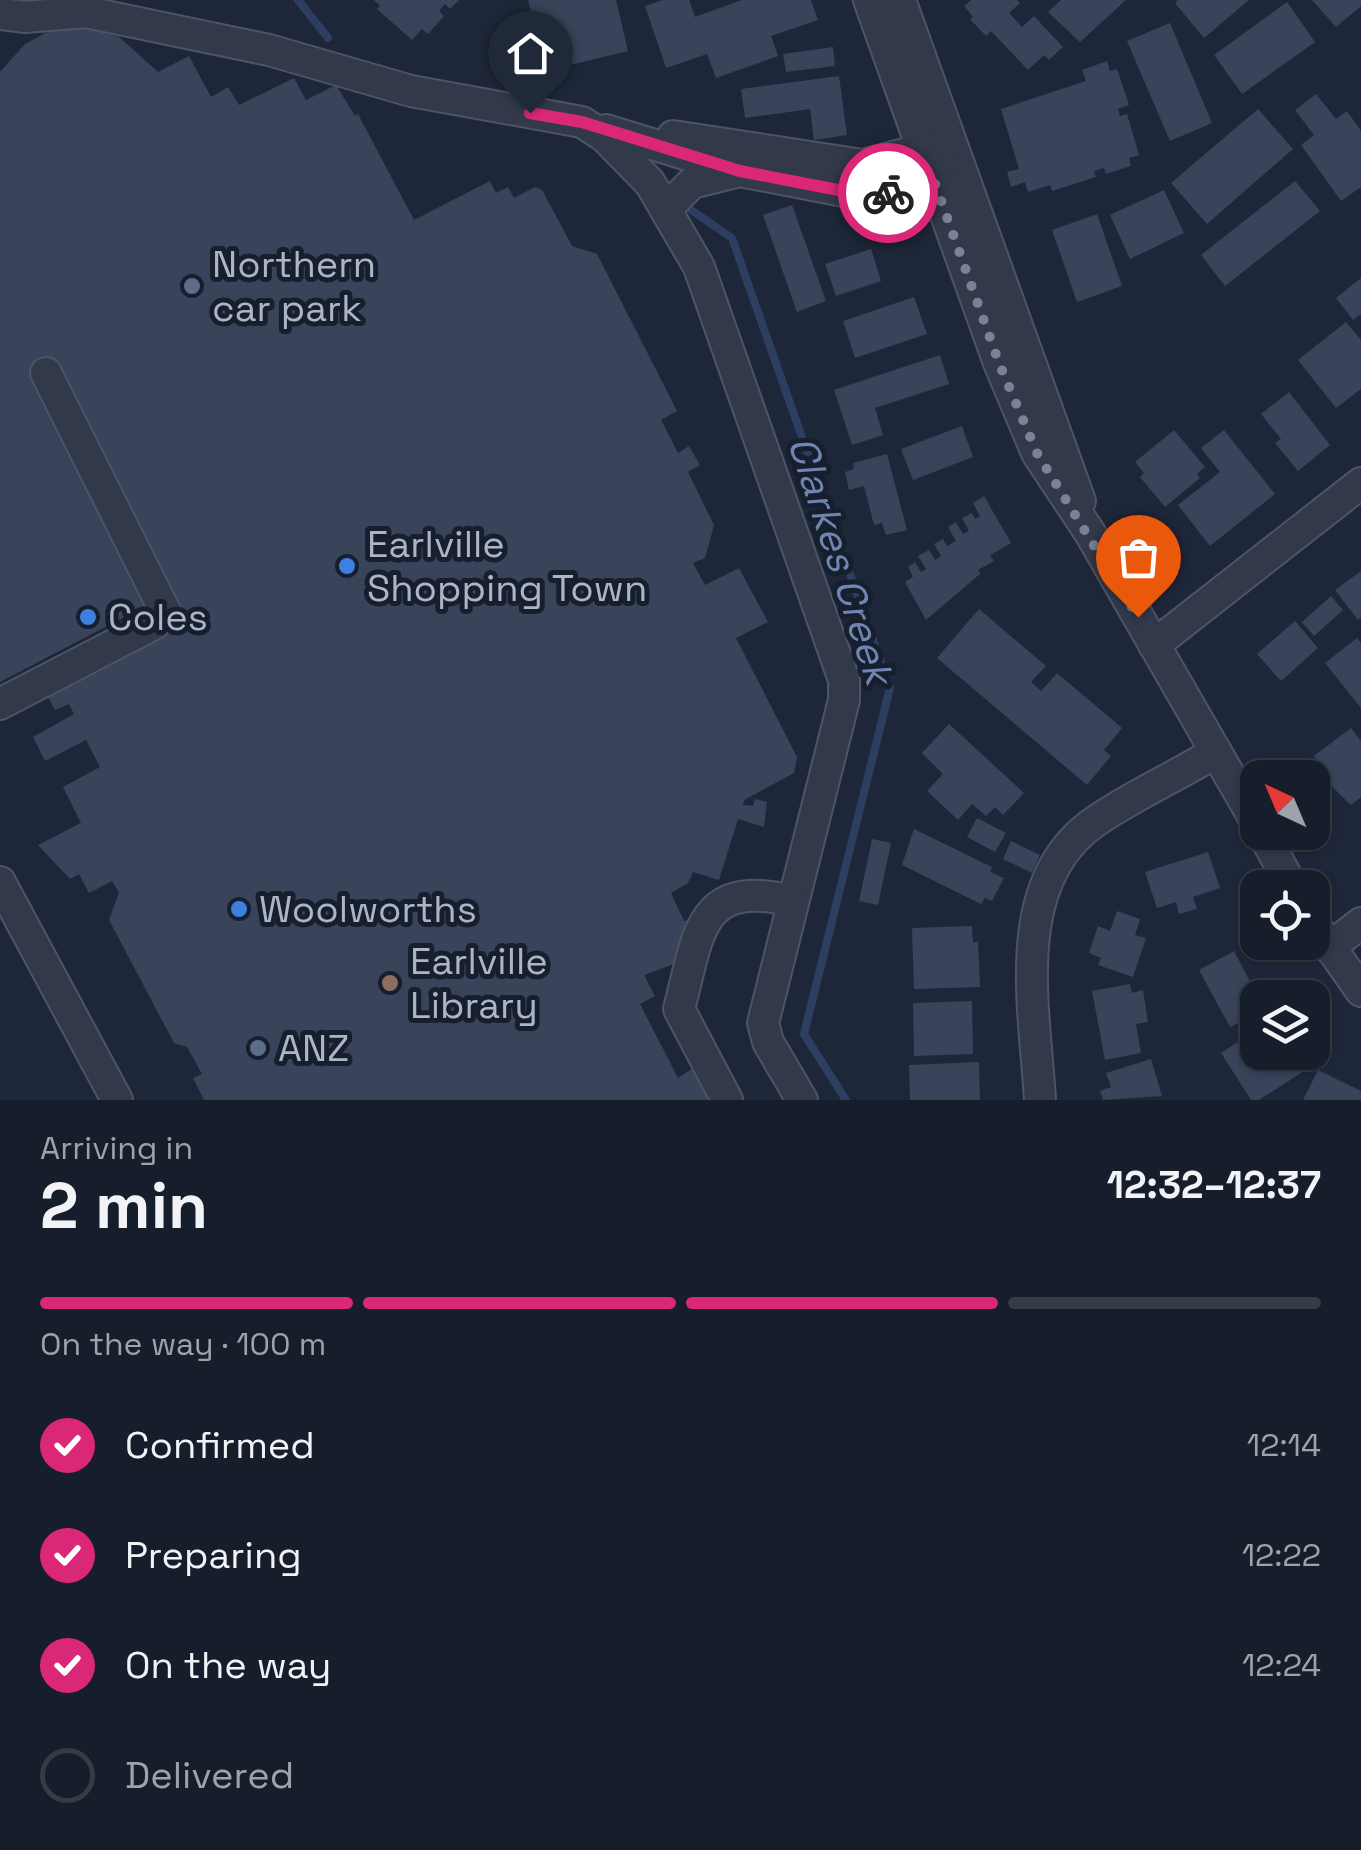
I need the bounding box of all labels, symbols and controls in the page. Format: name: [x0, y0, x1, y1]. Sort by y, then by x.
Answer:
pin: [488, 11, 573, 114]
icon: home: [503, 26, 558, 81]
courier: [838, 143, 938, 243]
icon: bike: [861, 166, 916, 221]
place label: Northern car park: [212, 240, 376, 332]
marker: Northern car park: [181, 275, 203, 297]
water label: Clarkes Creek: [776, 430, 906, 695]
pin: [1096, 515, 1181, 618]
place label: Earlville Shopping Town: [367, 520, 647, 612]
icon: bag: [1111, 530, 1166, 585]
marker: Earlville Shopping Town: [336, 555, 358, 577]
place label: Coles: [108, 593, 208, 641]
marker: Coles: [77, 606, 99, 628]
north arrow: [1240, 760, 1330, 850]
map controls: [1240, 760, 1330, 1070]
button: locate: [1240, 870, 1330, 960]
place label: Woolworths: [259, 885, 477, 933]
marker: Woolworths: [228, 898, 250, 920]
place label: Earlville Library: [410, 937, 548, 1029]
marker: Earlville Library: [379, 972, 401, 994]
button: layers: [1240, 980, 1330, 1070]
place label: ANZ: [278, 1024, 349, 1072]
marker: ANZ: [247, 1037, 269, 1059]
text: Arriving in: [40, 1128, 193, 1168]
text: 12:32–12:37: [1107, 1161, 1321, 1209]
text: 2 min: [40, 1164, 208, 1247]
text: On the way · 100 m: [40, 1324, 326, 1364]
icon: check: [40, 1418, 95, 1473]
text: Confirmed: [125, 1421, 315, 1469]
text: 12:14: [1247, 1425, 1321, 1465]
icon: check: [40, 1528, 95, 1583]
text: Preparing: [125, 1531, 302, 1579]
text: 12:22: [1242, 1535, 1321, 1575]
icon: check: [40, 1638, 95, 1693]
text: On the way: [125, 1641, 331, 1689]
text: 12:24: [1242, 1645, 1321, 1685]
text: Delivered: [125, 1751, 294, 1799]

